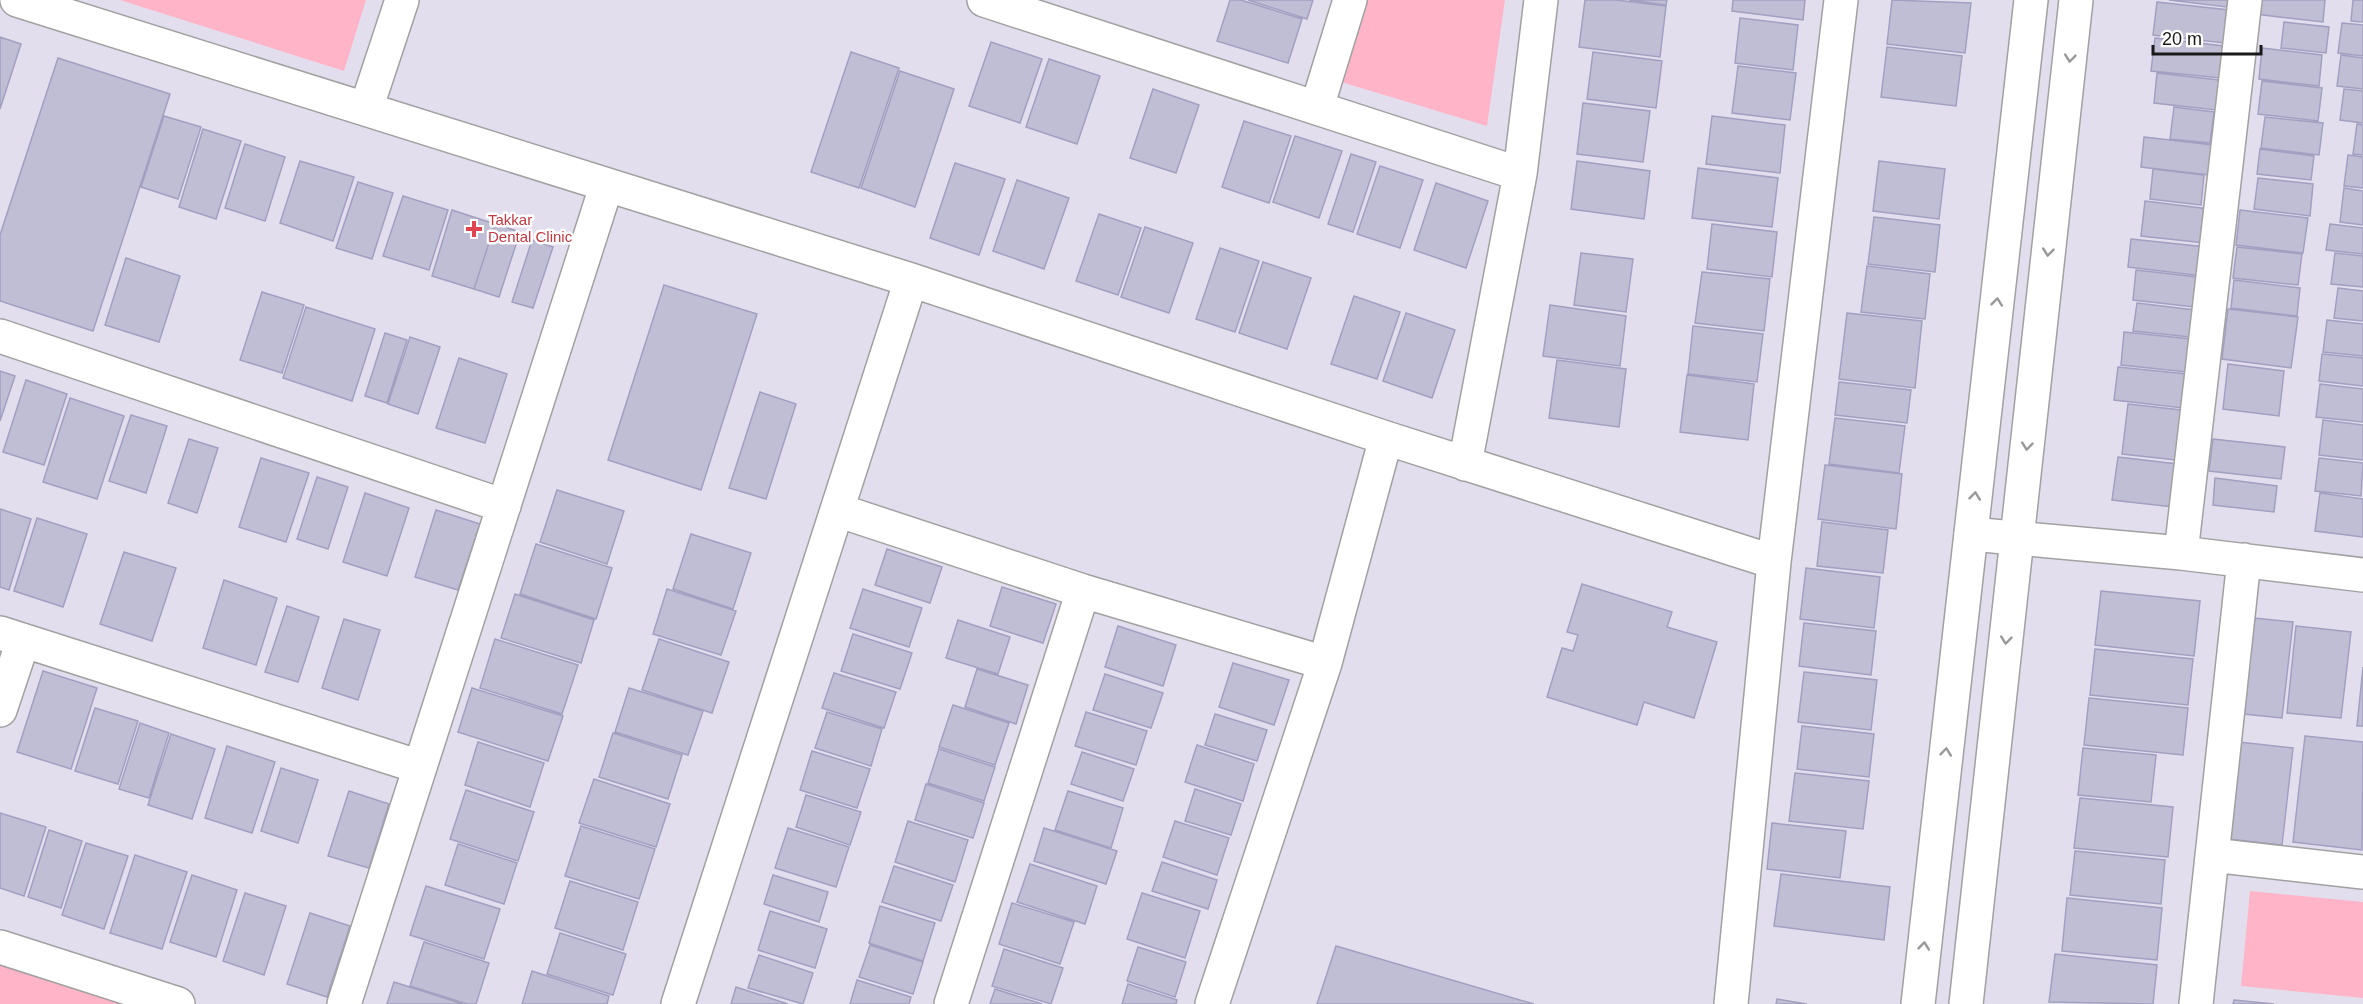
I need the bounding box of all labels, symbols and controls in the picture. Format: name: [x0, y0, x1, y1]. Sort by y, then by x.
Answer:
scale bar: [2153, 18, 2261, 56]
text: 20 m: [2162, 29, 2202, 49]
one-way arrow: [2064, 54, 2077, 63]
place label: Takkar Dental Clinic: [488, 211, 573, 245]
marker: Takkar Dental Clinic: [465, 220, 483, 238]
one-way arrow: [2042, 247, 2055, 257]
one-way arrow: [1990, 297, 2002, 306]
one-way arrow: [2021, 441, 2034, 450]
one-way arrow: [1968, 491, 1981, 500]
one-way arrow: [2000, 635, 2012, 644]
one-way arrow: [1939, 748, 1952, 757]
one-way arrow: [1918, 941, 1930, 950]

